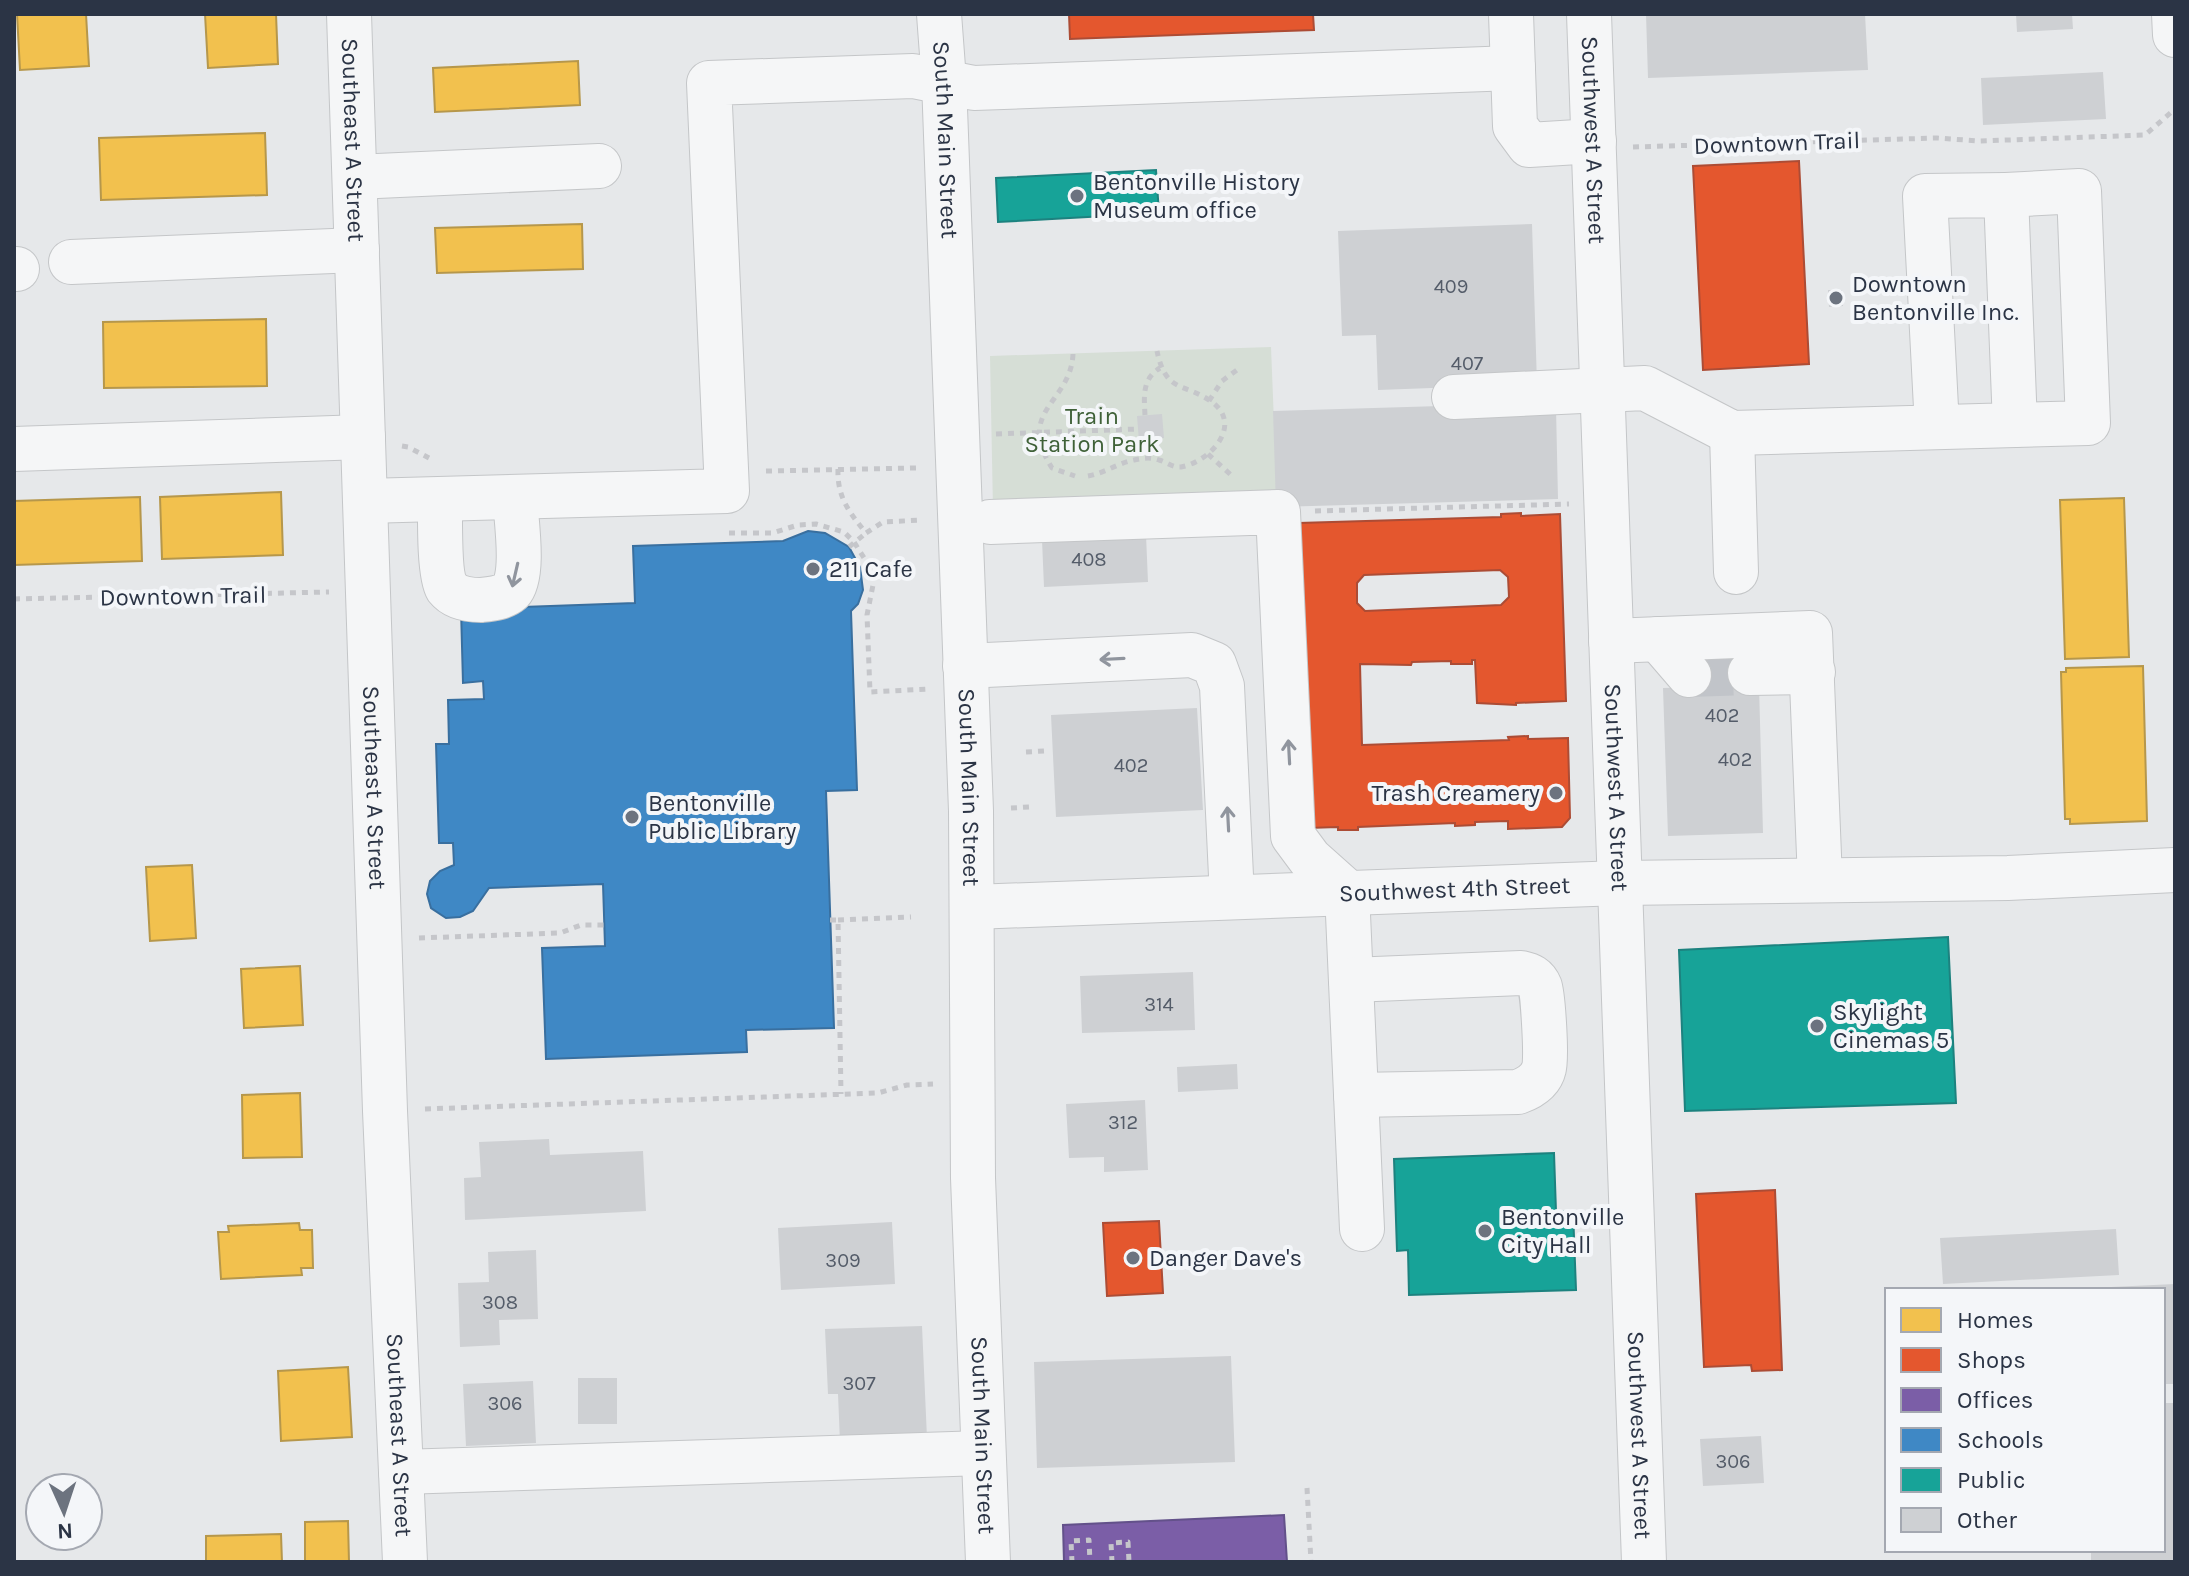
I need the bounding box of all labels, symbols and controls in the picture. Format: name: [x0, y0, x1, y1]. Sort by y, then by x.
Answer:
street label: Southwest A Street: [1576, 35, 1611, 244]
street label: Southeast A Street: [336, 38, 370, 242]
street label: South Main Street: [927, 40, 964, 239]
street label: Downtown Trail: [1693, 126, 1861, 160]
place label: Bentonville History Museum office: [1093, 168, 1300, 224]
marker: Bentonville History Museum office: [1068, 187, 1086, 205]
place label: Downtown Bentonville Inc.: [1852, 270, 2019, 326]
house number: 409: [1434, 275, 1468, 298]
marker: Downtown Bentonville Inc.: [1827, 289, 1845, 307]
house number: 407: [1451, 352, 1484, 375]
park label: Train Station Park: [1025, 402, 1159, 458]
house number: 408: [1071, 548, 1107, 571]
place label: 211 Cafe: [829, 555, 913, 583]
marker: 211 Cafe: [804, 560, 822, 578]
one-way arrow: [507, 562, 522, 588]
street label: Downtown Trail: [99, 581, 267, 611]
one-way arrow: [1099, 651, 1126, 666]
street label: Southwest A Street: [1599, 683, 1634, 892]
street label: Southeast A Street: [357, 685, 392, 890]
street label: South Main Street: [952, 688, 985, 887]
house number: 402: [1705, 704, 1739, 727]
one-way arrow: [1281, 739, 1296, 766]
house number: 402: [1718, 748, 1752, 771]
house number: 402: [1114, 754, 1148, 777]
place label: Trash Creamery: [1372, 779, 1540, 807]
marker: Trash Creamery: [1547, 784, 1565, 802]
place label: Bentonville Public Library: [648, 789, 796, 845]
one-way arrow: [1220, 806, 1235, 833]
marker: Bentonville Public Library: [623, 808, 641, 826]
street label: Southwest 4th Street: [1339, 871, 1571, 907]
house number: 314: [1144, 993, 1174, 1016]
place label: Skylight Cinemas 5: [1833, 998, 1949, 1054]
marker: Skylight Cinemas 5: [1808, 1017, 1826, 1035]
house number: 312: [1108, 1111, 1138, 1134]
place label: Bentonville City Hall: [1501, 1203, 1624, 1259]
marker: Bentonville City Hall: [1476, 1222, 1494, 1240]
place label: Danger Dave's: [1149, 1244, 1302, 1272]
house number: 309: [825, 1249, 861, 1272]
marker: Danger Dave's: [1124, 1249, 1142, 1267]
legend: [1885, 1288, 2165, 1552]
house number: 308: [482, 1291, 518, 1314]
text: Homes: [1957, 1306, 2034, 1334]
street label: Southwest A Street: [1622, 1331, 1657, 1540]
street label: Southeast A Street: [381, 1333, 418, 1538]
street label: South Main Street: [965, 1336, 1001, 1535]
text: Shops: [1957, 1346, 2026, 1374]
house number: 307: [842, 1372, 876, 1395]
text: Offices: [1957, 1386, 2033, 1414]
house number: 306: [487, 1392, 523, 1415]
text: Schools: [1957, 1426, 2044, 1454]
house number: 306: [1715, 1450, 1751, 1473]
text: Public: [1957, 1466, 2025, 1494]
north arrow: [24, 1472, 104, 1552]
text: Other: [1957, 1506, 2017, 1534]
text: N: [56, 1518, 74, 1544]

